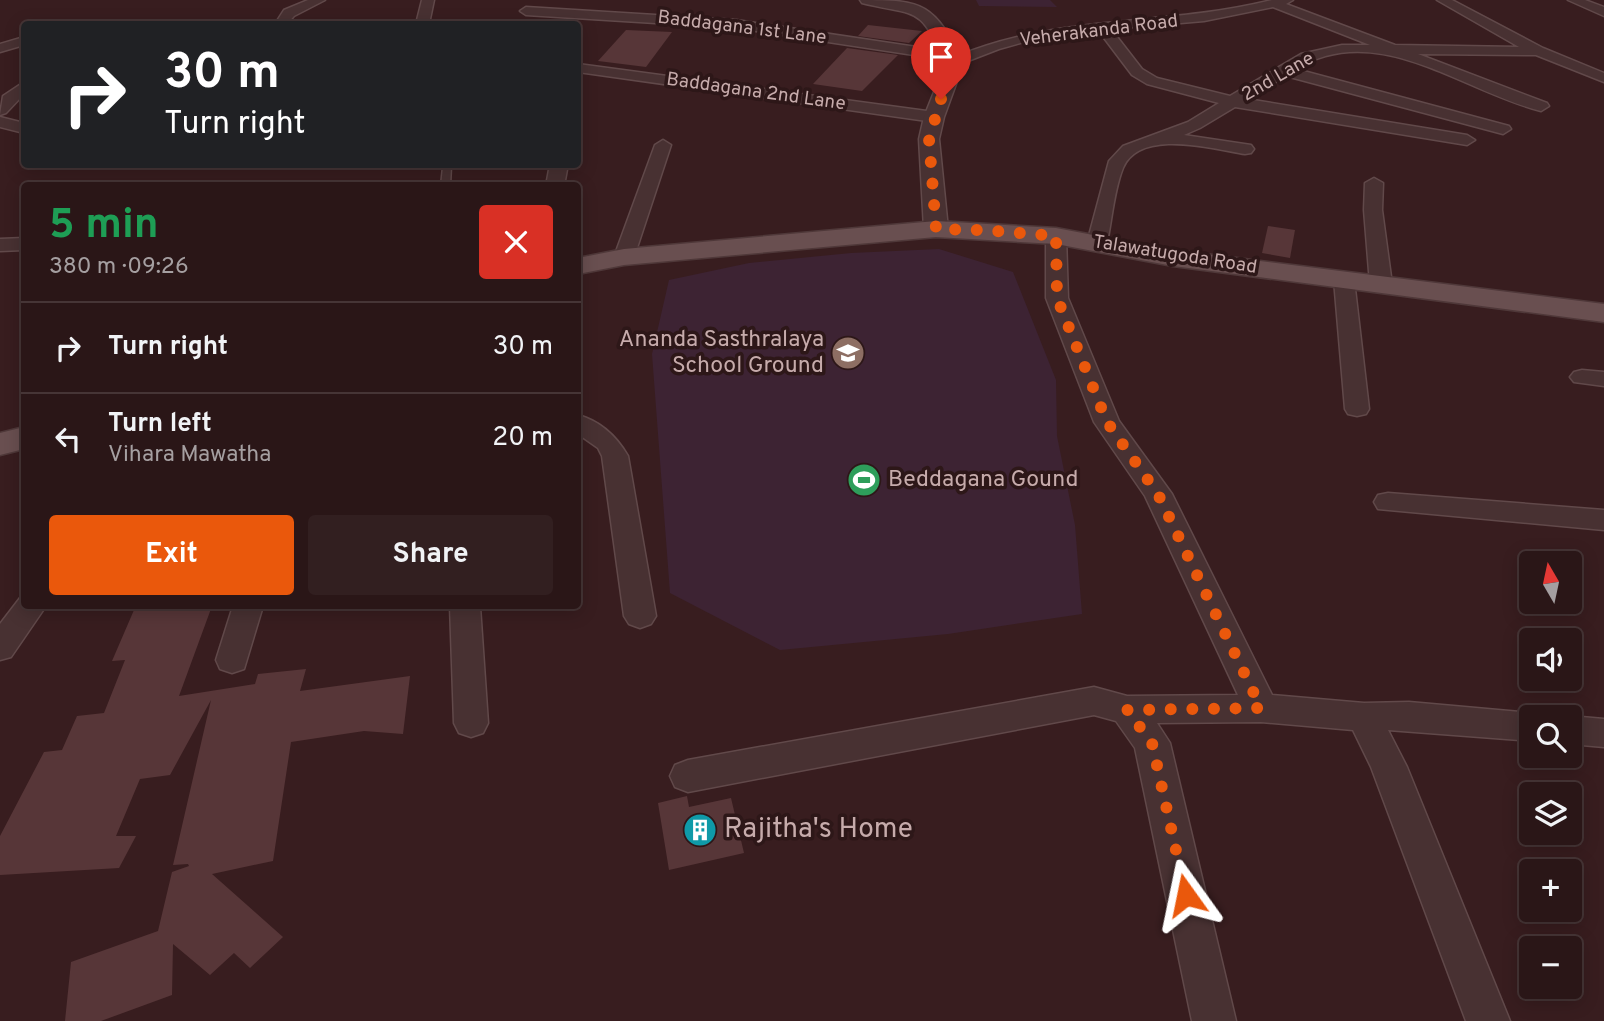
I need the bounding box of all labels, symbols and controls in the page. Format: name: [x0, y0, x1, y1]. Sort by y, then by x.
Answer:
street label: Baddagana 1st Lane: [656, 6, 828, 50]
street label: Veherakanda Road: [1019, 9, 1179, 53]
pin: [911, 27, 971, 99]
icon: arrive: [922, 38, 960, 76]
text: 30 m: [164, 44, 280, 106]
street label: 2nd Lane: [1237, 47, 1319, 107]
icon: right: [49, 49, 140, 140]
street label: Baddagana 2nd Lane: [665, 68, 847, 116]
text: Turn right: [164, 105, 306, 145]
text: 5 min: [49, 200, 159, 253]
button: close: [479, 205, 553, 279]
street label: Talawatugoda Road: [1091, 230, 1259, 280]
text: 380 m · 09:26: [49, 253, 189, 282]
place label: Ananda Sasthralaya School Ground: [619, 326, 824, 381]
icon: right: [49, 329, 87, 367]
text: Turn right: [108, 331, 228, 364]
text: 30 m: [493, 331, 553, 364]
school or university icon: Ananda Sasthralaya School Ground: [829, 334, 867, 372]
text: Turn left: [108, 408, 212, 441]
icon: left: [49, 420, 87, 458]
text: 20 m: [492, 422, 553, 455]
text: Vihara Mawatha: [108, 441, 271, 470]
sports icon: Beddagana Gound: [845, 461, 883, 499]
place label: Beddagana Gound: [888, 466, 1078, 495]
button: Exit: [49, 515, 294, 595]
button: Share: [308, 515, 553, 595]
north arrow: [1519, 551, 1582, 614]
map controls: [1519, 551, 1582, 999]
button: sound: [1519, 628, 1582, 691]
button: search: [1519, 705, 1582, 768]
button: layers: [1519, 782, 1582, 845]
building icon: Rajitha's Home: [681, 811, 719, 849]
place label: Rajitha's Home: [724, 812, 913, 848]
position arrow: [1149, 858, 1223, 932]
button: +: [1519, 859, 1582, 922]
button: −: [1519, 936, 1582, 999]

